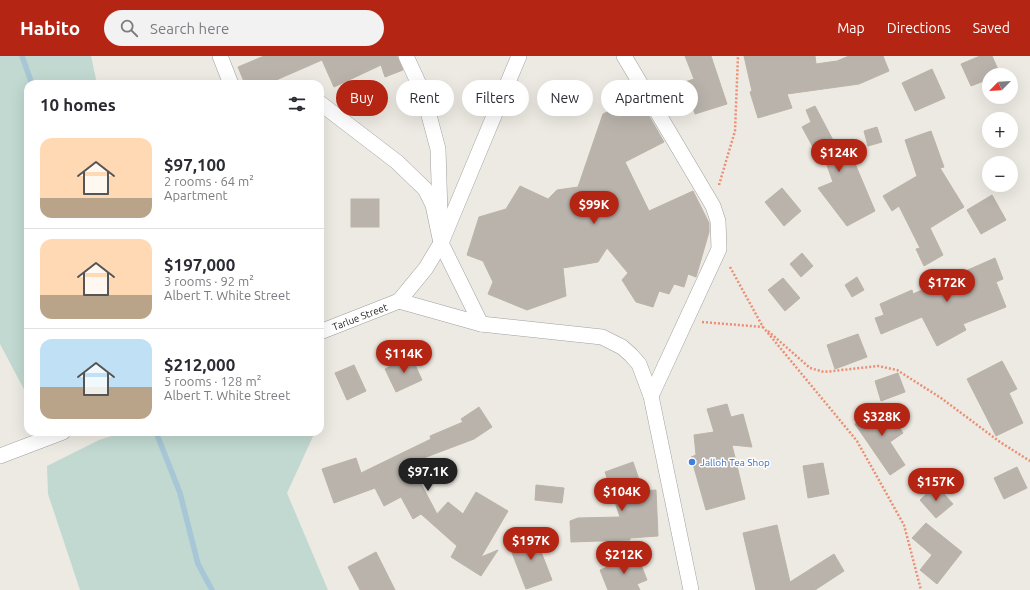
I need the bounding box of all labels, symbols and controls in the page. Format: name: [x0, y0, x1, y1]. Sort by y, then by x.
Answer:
search box: [104, 10, 384, 46]
text: Habito: [20, 17, 80, 39]
icon: search: [118, 17, 140, 39]
text: Search here: [150, 20, 229, 37]
text: Map: [837, 20, 865, 36]
text: Directions: [887, 20, 951, 36]
text: Saved: [973, 20, 1010, 36]
north arrow: [982, 68, 1018, 104]
map controls: [982, 68, 1018, 192]
chip: Buy: [336, 80, 388, 116]
chip: Rent: [396, 80, 454, 116]
chip: Filters: [462, 80, 529, 116]
chip: New: [537, 80, 593, 116]
chip: Apartment: [601, 80, 698, 116]
icon: filters: [286, 93, 308, 115]
text: 10 homes: [40, 95, 116, 114]
button: +: [982, 112, 1018, 148]
pin: $124K: [811, 139, 867, 173]
text: $124K: [820, 145, 858, 159]
icon: home: [72, 154, 120, 202]
text: $97,100: [164, 155, 226, 174]
button: −: [982, 156, 1018, 192]
text: 2 rooms · 64 m²: [164, 174, 254, 188]
text: Apartment: [164, 188, 228, 202]
pin: $99K: [570, 191, 618, 225]
text: $99K: [579, 197, 609, 211]
icon: home: [72, 255, 120, 303]
text: $197,000: [164, 255, 235, 274]
pin: $172K: [919, 269, 975, 303]
text: 3 rooms · 92 m²: [164, 274, 254, 288]
text: $172K: [928, 275, 966, 289]
text: Albert T. White Street: [164, 288, 290, 302]
street label: Tarlue Street: [331, 301, 389, 333]
pin: $114K: [376, 340, 432, 374]
text: $114K: [385, 346, 423, 360]
icon: home: [72, 355, 120, 403]
text: $212,000: [164, 355, 235, 374]
text: 5 rooms · 128 m²: [164, 374, 261, 388]
text: Albert T. White Street: [164, 388, 290, 402]
pin: $328K: [854, 403, 910, 437]
text: $328K: [863, 409, 901, 423]
marker: Jalloh Tea Shop: [687, 457, 697, 467]
place label: Jalloh Tea Shop: [700, 457, 770, 468]
pin: $97.1K: [395, 458, 461, 492]
text: $97.1K: [407, 464, 449, 478]
pin: $157K: [908, 468, 964, 502]
text: $157K: [917, 474, 955, 488]
pin: $104K: [594, 478, 650, 512]
text: $104K: [603, 484, 641, 498]
pin: $197K: [503, 527, 559, 561]
text: $197K: [512, 533, 550, 547]
pin: $212K: [596, 541, 652, 575]
text: $212K: [605, 547, 643, 561]

